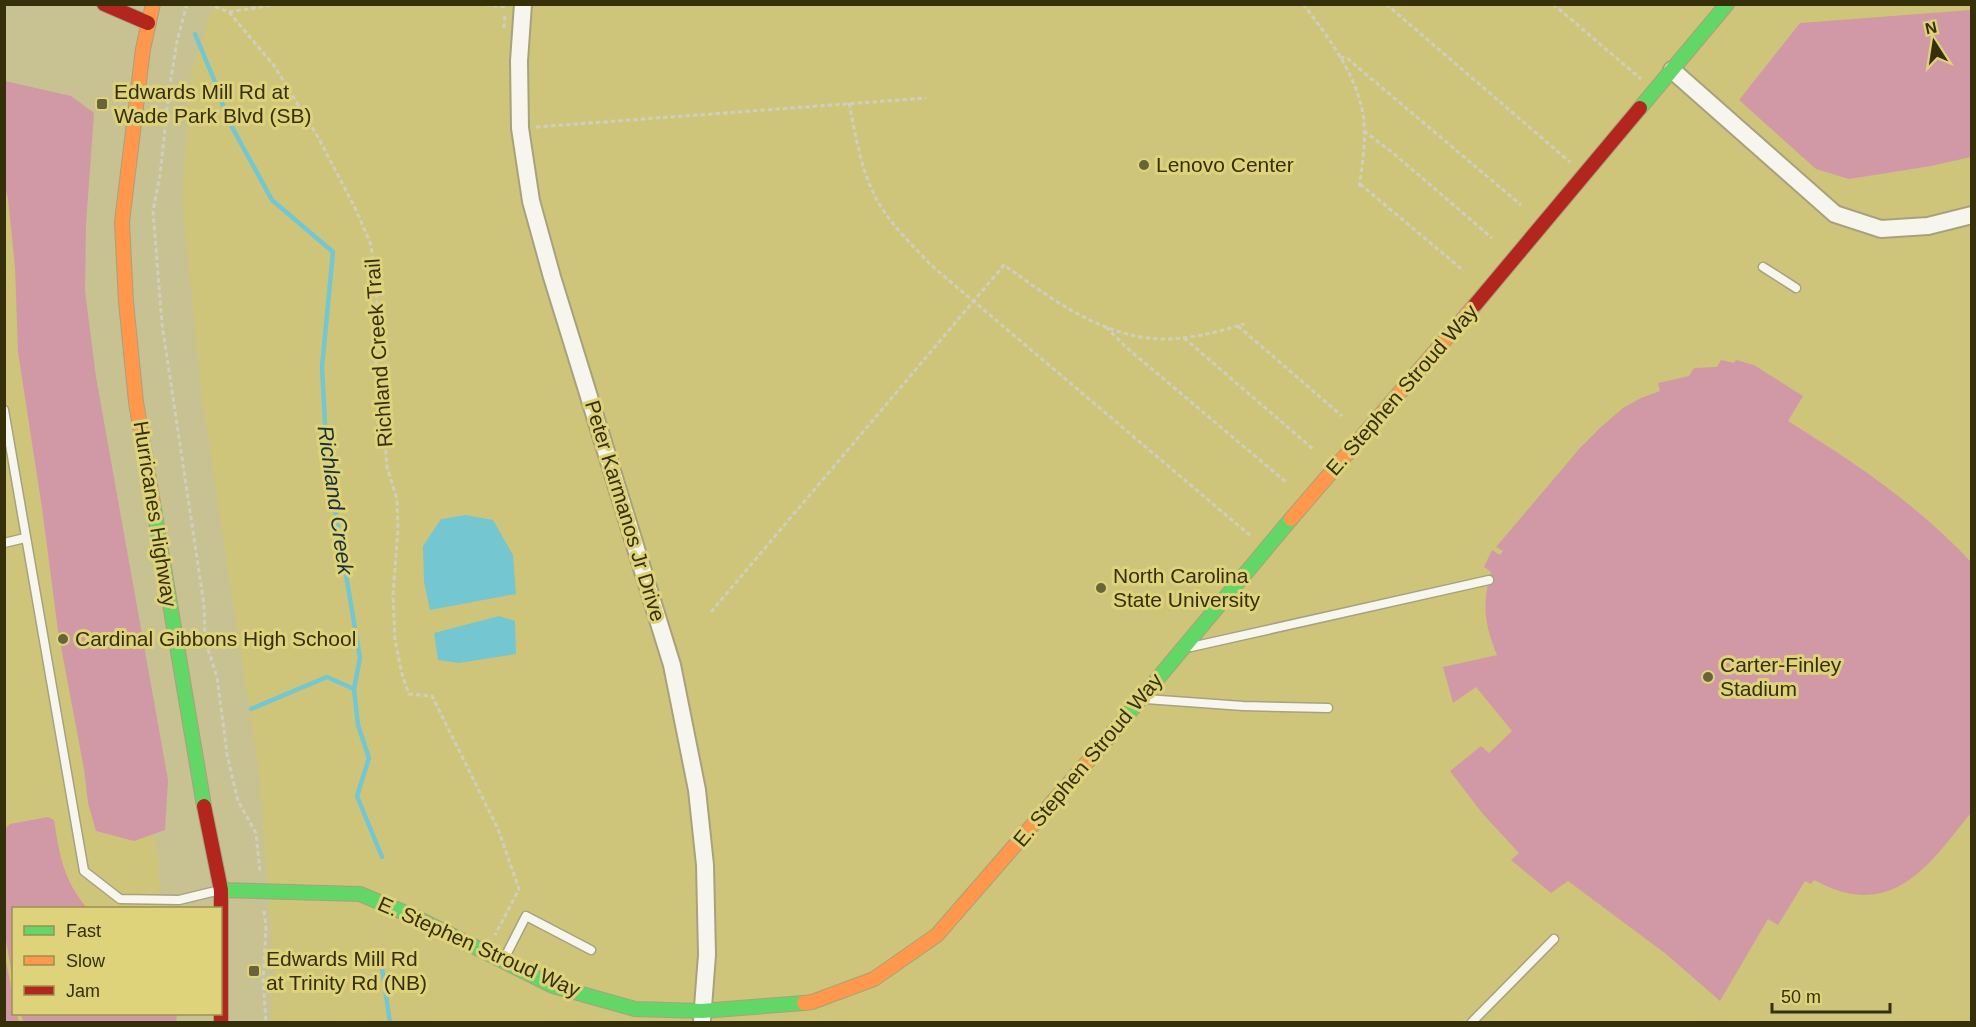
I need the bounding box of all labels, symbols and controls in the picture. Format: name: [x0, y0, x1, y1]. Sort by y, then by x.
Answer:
north arrow: [1904, 12, 1964, 72]
text: N: [1924, 18, 1938, 37]
place label: Edwards Mill Rd at Wade Park Blvd (SB): [114, 80, 312, 127]
marker: Edwards Mill Rd at Wade Park Blvd (SB): [95, 97, 109, 111]
place label: Lenovo Center: [1156, 153, 1294, 176]
marker: Lenovo Center: [1137, 158, 1151, 172]
street label: Richland Creek Trail: [360, 258, 397, 448]
street label: E. Stephen Stroud Way: [1321, 299, 1482, 480]
street label: Peter Karmanos Jr Drive: [581, 398, 670, 624]
street label: Hurricanes Highway: [129, 419, 182, 609]
water label: Richland Creek: [313, 424, 358, 577]
place label: North Carolina State University: [1113, 564, 1261, 611]
marker: North Carolina State University: [1094, 581, 1108, 595]
place label: Cardinal Gibbons High School: [75, 627, 356, 650]
marker: Cardinal Gibbons High School: [56, 632, 70, 646]
place label: Carter-Finley Stadium: [1720, 653, 1842, 700]
street label: E. Stephen Stroud Way: [1009, 668, 1167, 851]
marker: Carter-Finley Stadium: [1701, 670, 1715, 684]
street label: E. Stephen Stroud Way: [375, 892, 584, 1002]
legend: [12, 907, 222, 1015]
text: Fast: [66, 921, 101, 941]
place label: Edwards Mill Rd at Trinity Rd (NB): [266, 947, 427, 994]
text: Slow: [66, 951, 106, 971]
marker: Edwards Mill Rd at Trinity Rd (NB): [247, 964, 261, 978]
scale bar: [1772, 976, 1890, 1014]
text: Jam: [66, 981, 100, 1001]
text: 50 m: [1781, 987, 1821, 1007]

